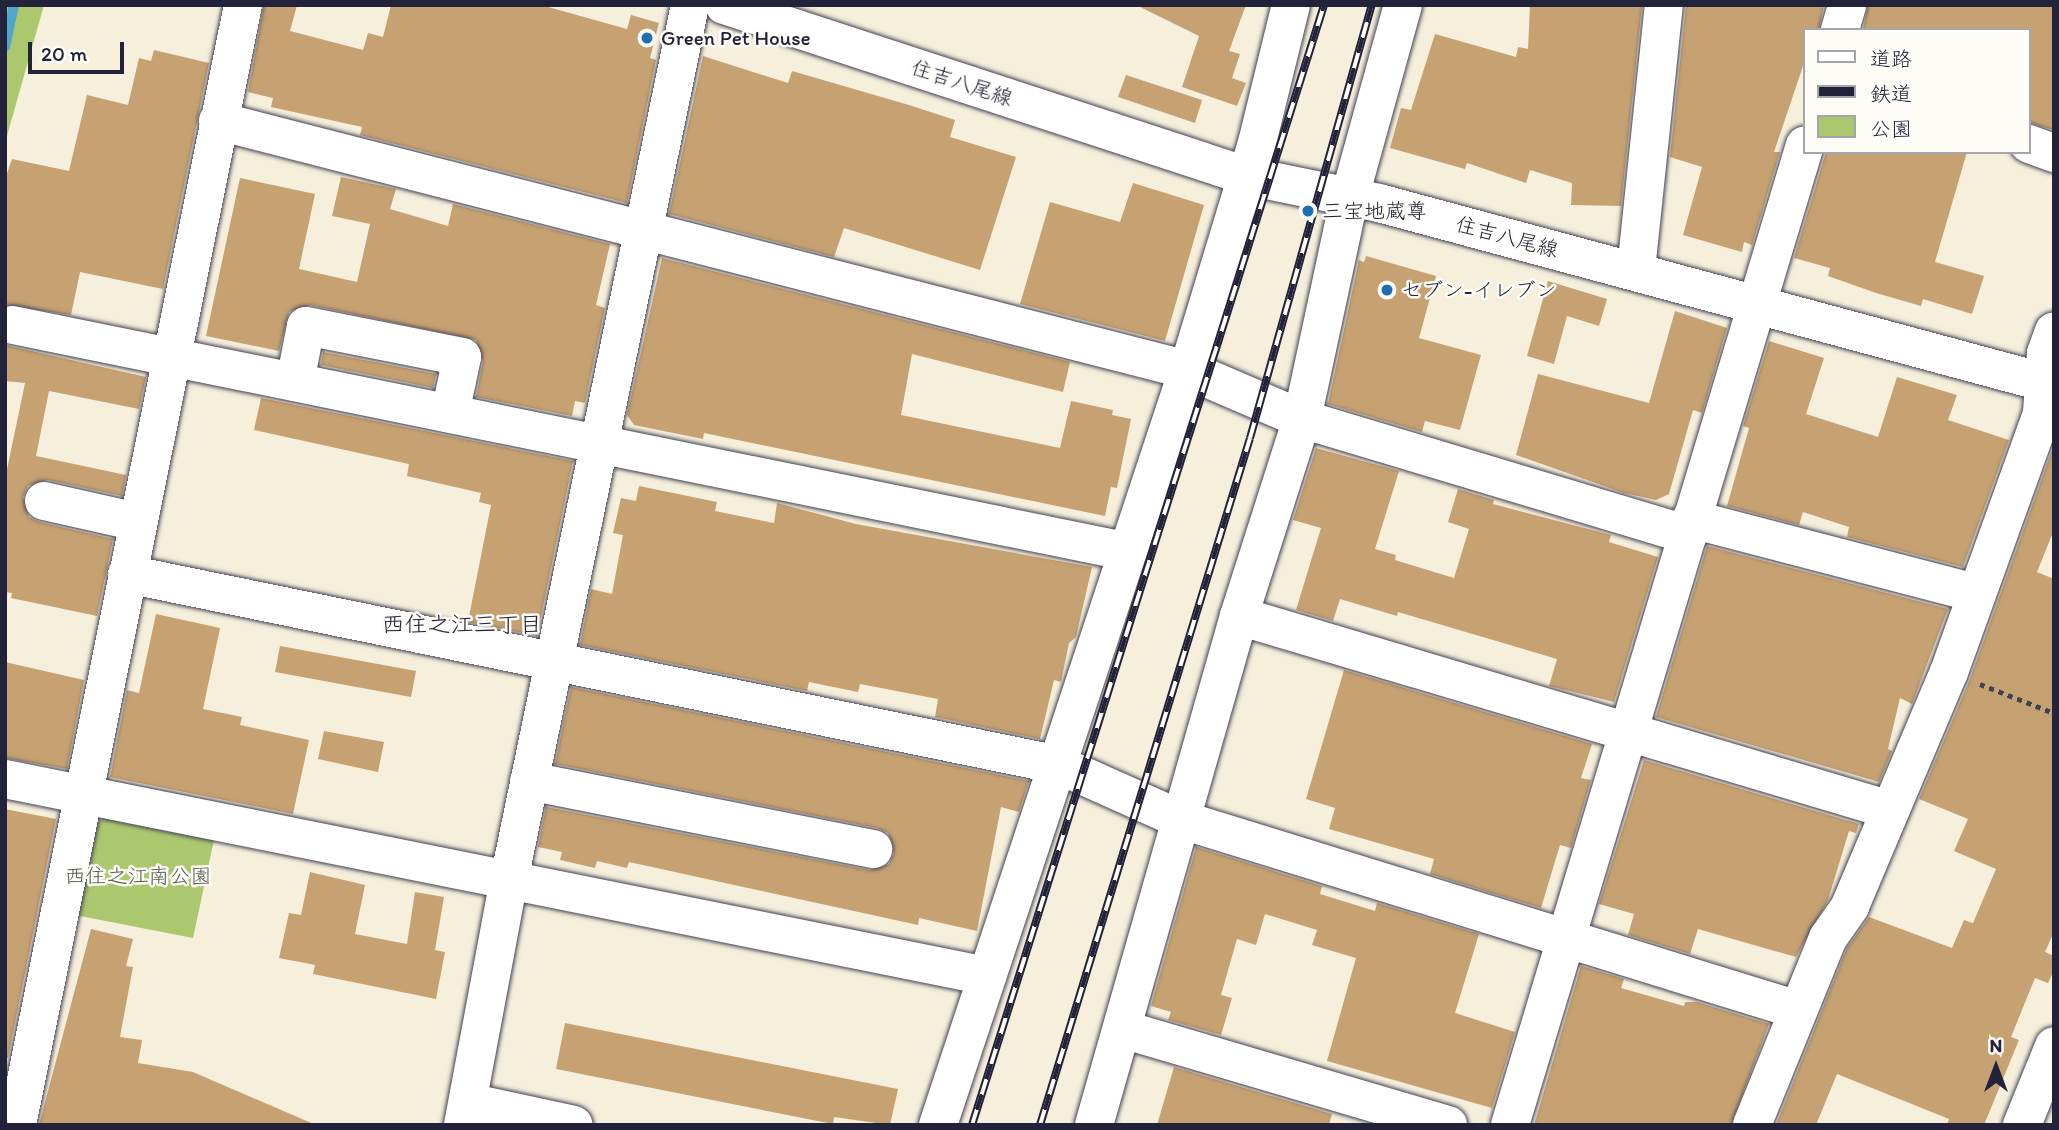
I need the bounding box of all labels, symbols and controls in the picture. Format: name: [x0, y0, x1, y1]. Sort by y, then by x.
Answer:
place label: Green Pet House: [661, 25, 810, 51]
scale bar: [32, 28, 128, 72]
legend: [1804, 28, 2031, 154]
marker: Green Pet House: [639, 30, 655, 46]
text: 20 m: [41, 41, 87, 66]
text: 道路: [1870, 46, 1912, 71]
street label: 住吉八尾線: [908, 55, 1016, 111]
text: 鉄道: [1870, 81, 1912, 106]
text: 公園: [1870, 116, 1912, 141]
place label: 三宝地蔵尊: [1322, 198, 1427, 224]
marker: 三宝地蔵尊: [1300, 203, 1316, 219]
street label: 住吉八尾線: [1453, 211, 1561, 263]
place label: セブン-イレブン: [1401, 277, 1556, 303]
marker: セブン-イレブン: [1379, 282, 1395, 298]
district label: 西住之江三丁目: [382, 610, 542, 638]
park label: 西住之江南公園: [65, 863, 211, 889]
north arrow: [1961, 1032, 2031, 1102]
text: N: [1990, 1034, 2002, 1057]

